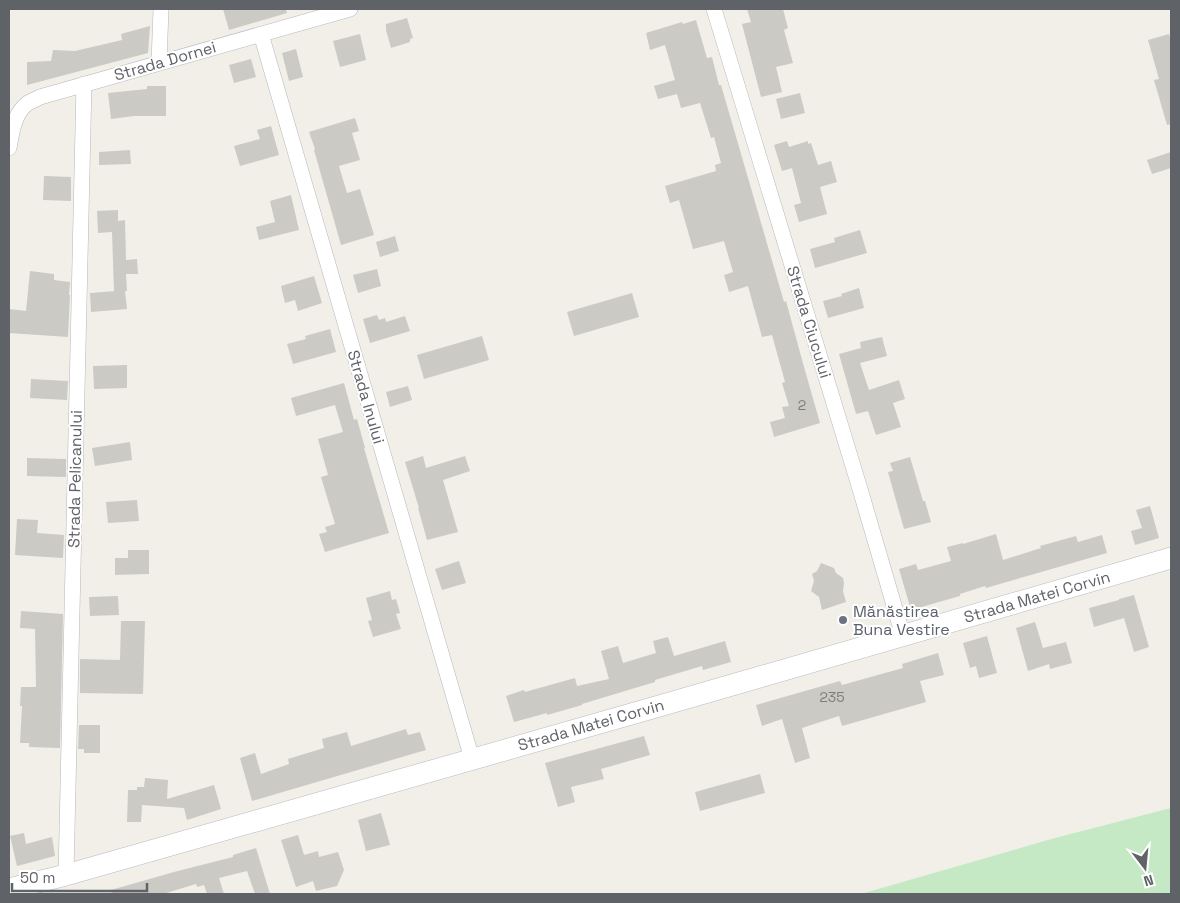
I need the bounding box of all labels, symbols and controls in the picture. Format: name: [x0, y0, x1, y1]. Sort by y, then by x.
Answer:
street label: Strada Dornei: [112, 36, 218, 86]
street label: Strada Ciucului: [782, 263, 836, 381]
street label: Strada Inului: [343, 348, 389, 446]
house number: 2: [798, 396, 806, 414]
street label: Strada Pelicanului: [63, 410, 87, 548]
street label: Strada Matei Corvin: [961, 566, 1113, 628]
place label: Mănăstirea Buna Vestire: [853, 601, 950, 640]
marker: Mănăstirea Buna Vestire: [837, 614, 849, 626]
house number: 235: [819, 688, 845, 706]
street label: Strada Matei Corvin: [515, 694, 667, 756]
north arrow: [1120, 843, 1170, 893]
scale bar: [12, 860, 148, 892]
text: 50 m: [20, 868, 55, 887]
text: N: [1142, 871, 1156, 890]

